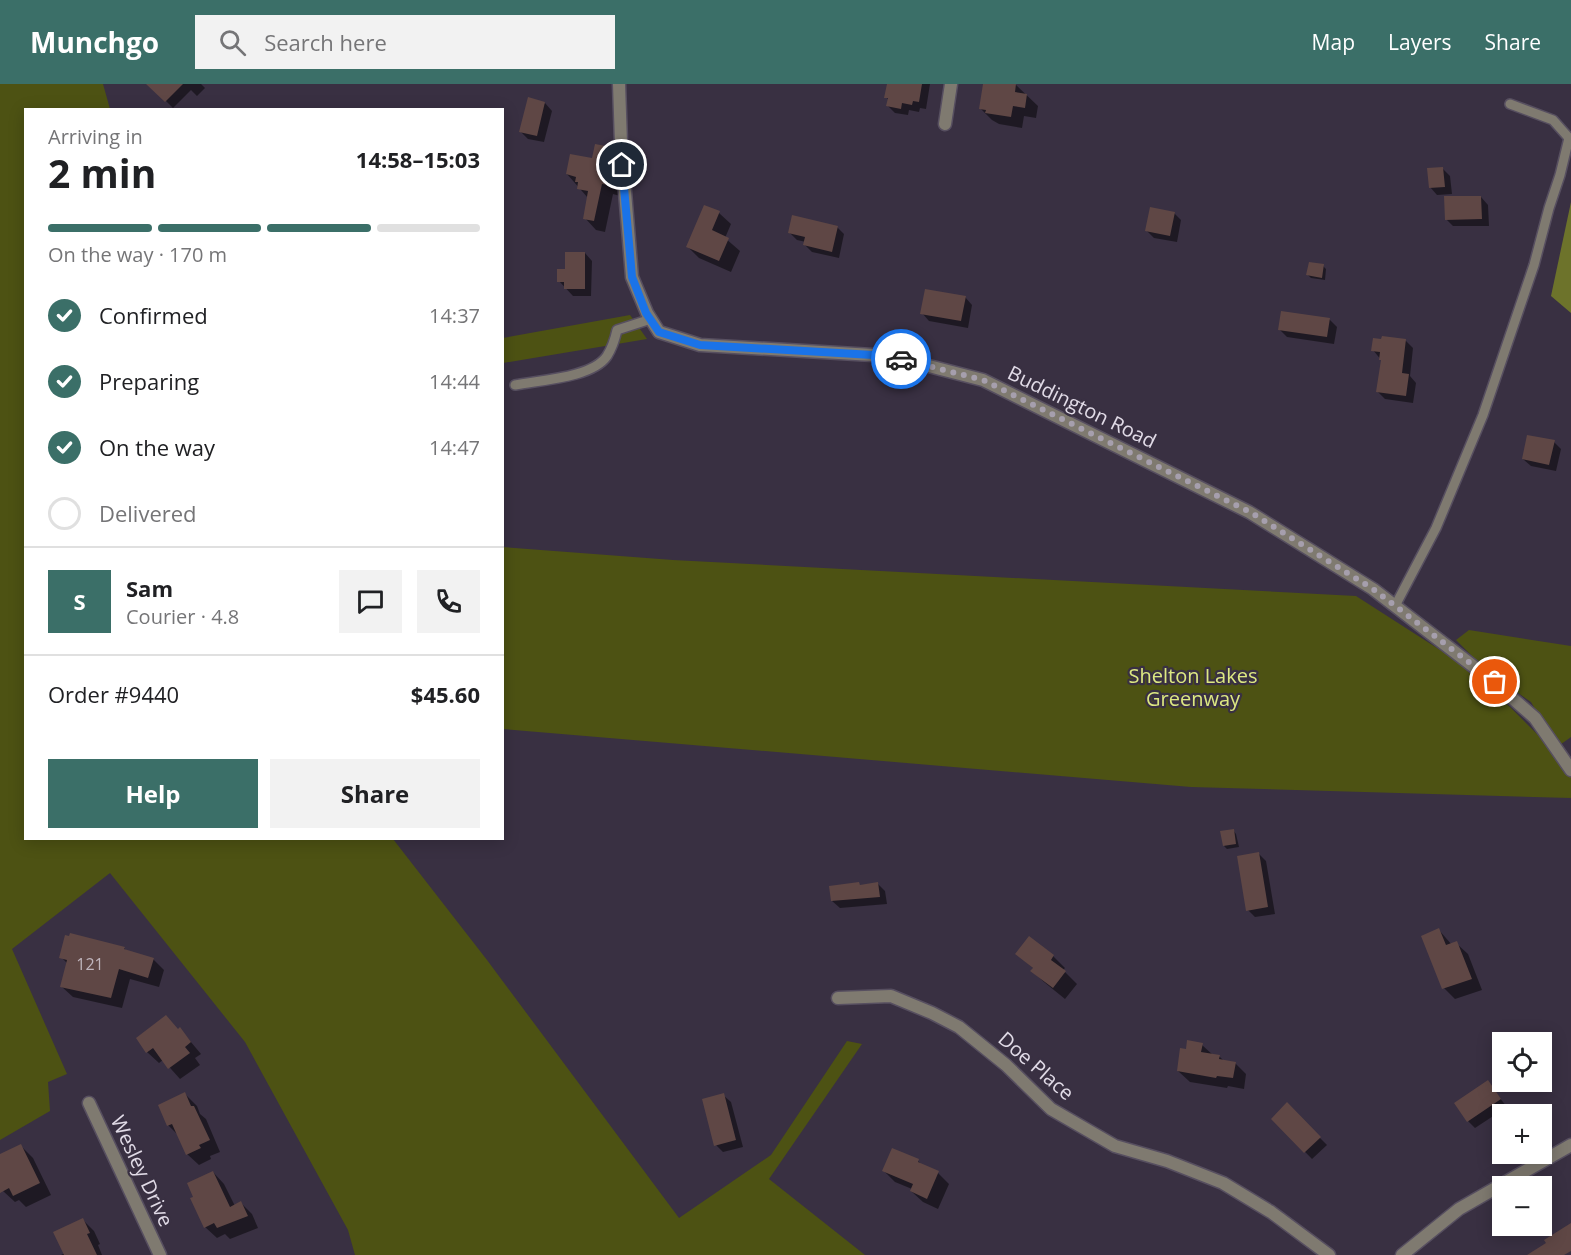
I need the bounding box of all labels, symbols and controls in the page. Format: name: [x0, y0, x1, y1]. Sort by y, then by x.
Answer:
search box: [195, 15, 615, 69]
text: Munchgo: [30, 23, 159, 61]
icon: search: [216, 26, 249, 59]
text: Search here: [264, 27, 387, 57]
text: Map: [1312, 28, 1355, 56]
text: Layers: [1388, 28, 1452, 56]
text: Share: [1485, 28, 1541, 56]
text: Arriving in: [48, 123, 143, 150]
pin: [596, 139, 647, 190]
text: 14:58–15:03: [356, 144, 480, 174]
text: 2 min: [48, 146, 156, 199]
icon: home: [605, 148, 638, 181]
text: On the way · 170 m: [48, 241, 227, 268]
icon: check: [48, 299, 81, 332]
text: Confirmed: [99, 300, 208, 330]
text: 14:37: [429, 302, 480, 329]
courier: [871, 329, 931, 389]
icon: car: [885, 343, 918, 376]
street label: Buddington Road: [1003, 359, 1161, 454]
icon: check: [48, 365, 81, 398]
text: Preparing: [99, 366, 199, 396]
text: 14:44: [429, 368, 480, 395]
icon: check: [48, 431, 81, 464]
text: On the way: [99, 432, 215, 462]
text: 14:47: [429, 434, 480, 461]
text: Delivered: [99, 498, 197, 528]
button: chat: [339, 570, 402, 633]
button: phone: [417, 570, 480, 633]
text: Sam: [126, 573, 173, 603]
text: S: [73, 586, 86, 616]
text: Courier · 4.8: [126, 603, 239, 630]
pin: [1469, 656, 1520, 707]
park label: Shelton Lakes Greenway: [1129, 662, 1257, 712]
icon: bag: [1478, 665, 1511, 698]
text: Order #9440: [48, 679, 179, 709]
text: $45.60: [411, 679, 480, 709]
button: Help: [48, 759, 258, 828]
button: Share: [270, 759, 480, 828]
house number: 121: [76, 953, 104, 975]
street label: Doe Place: [993, 1025, 1080, 1106]
map controls: [1492, 1032, 1552, 1236]
button: locate: [1492, 1032, 1552, 1092]
button: +: [1492, 1104, 1552, 1164]
street label: Wesley Drive: [105, 1111, 180, 1231]
button: −: [1492, 1176, 1552, 1236]

